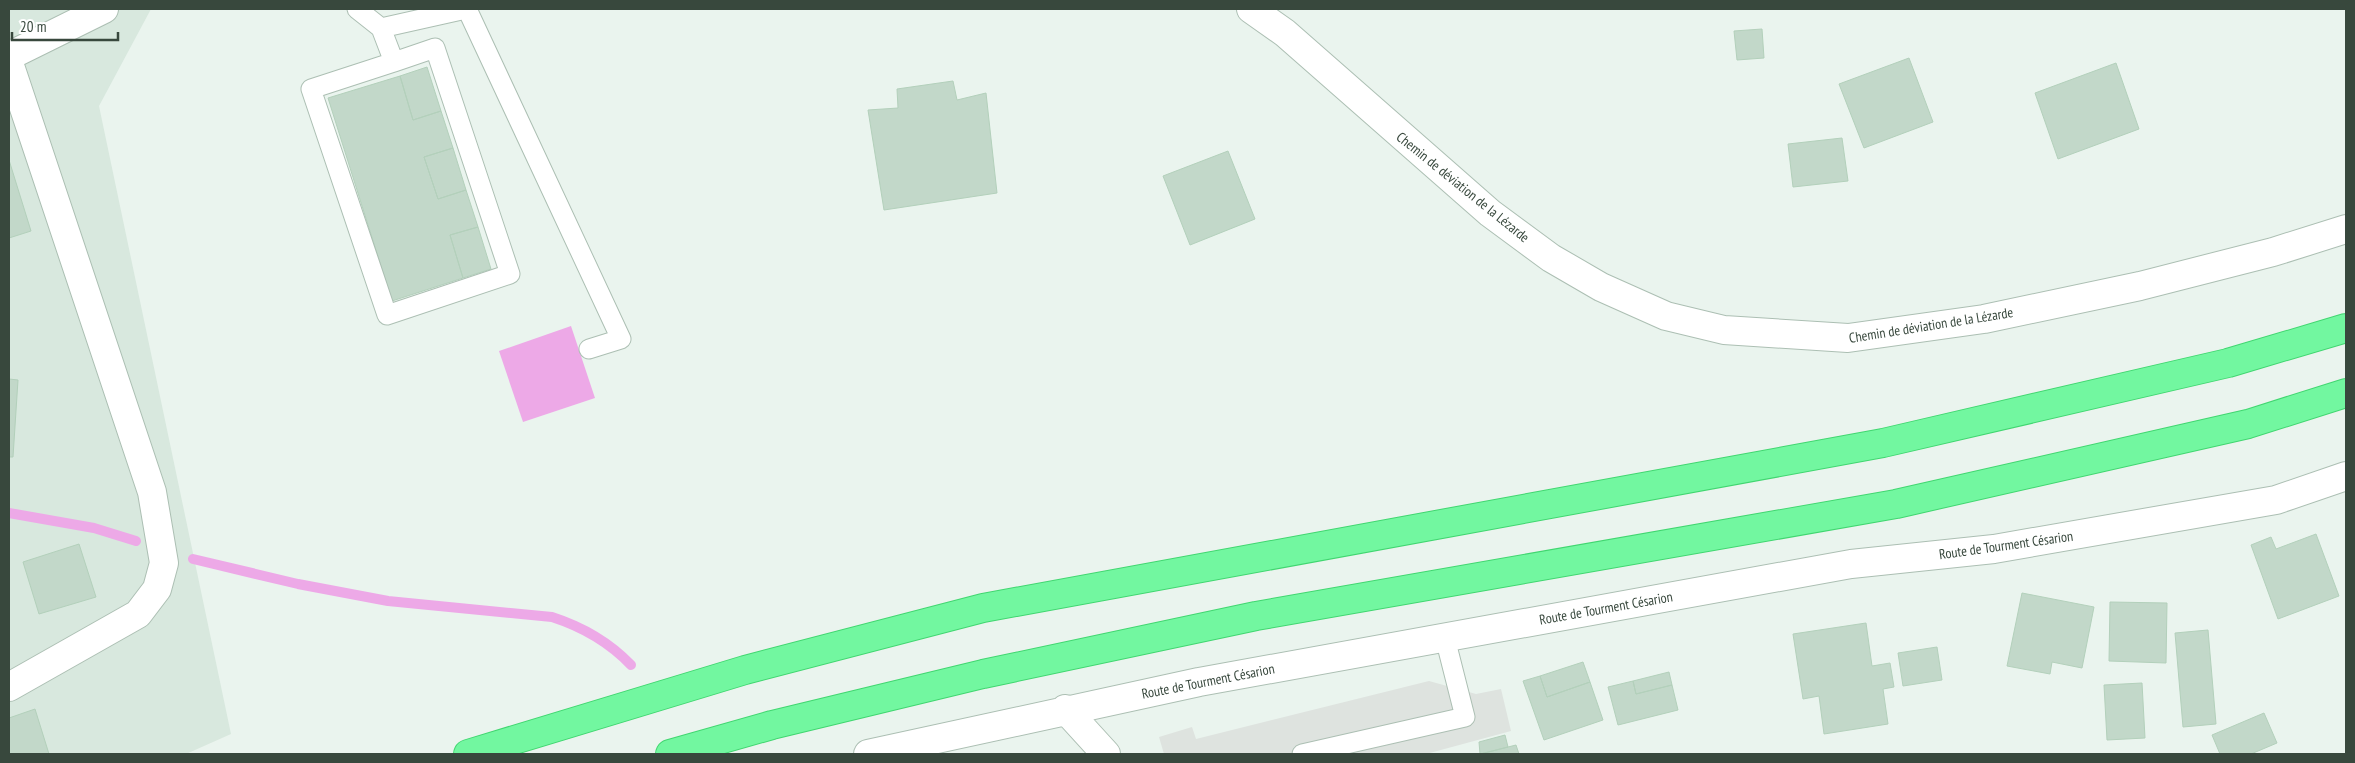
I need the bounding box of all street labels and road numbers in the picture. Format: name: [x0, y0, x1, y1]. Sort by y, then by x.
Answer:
street label: Chemin de déviation de la Lézarde: [1393, 128, 1533, 246]
street label: Chemin de déviation de la Lézarde: [1848, 303, 2015, 347]
street label: Route de Tourment Césarion: [1938, 527, 2074, 563]
street label: Route de Tourment Césarion: [1538, 587, 1674, 629]
street label: Route de Tourment Césarion: [1140, 659, 1276, 703]

